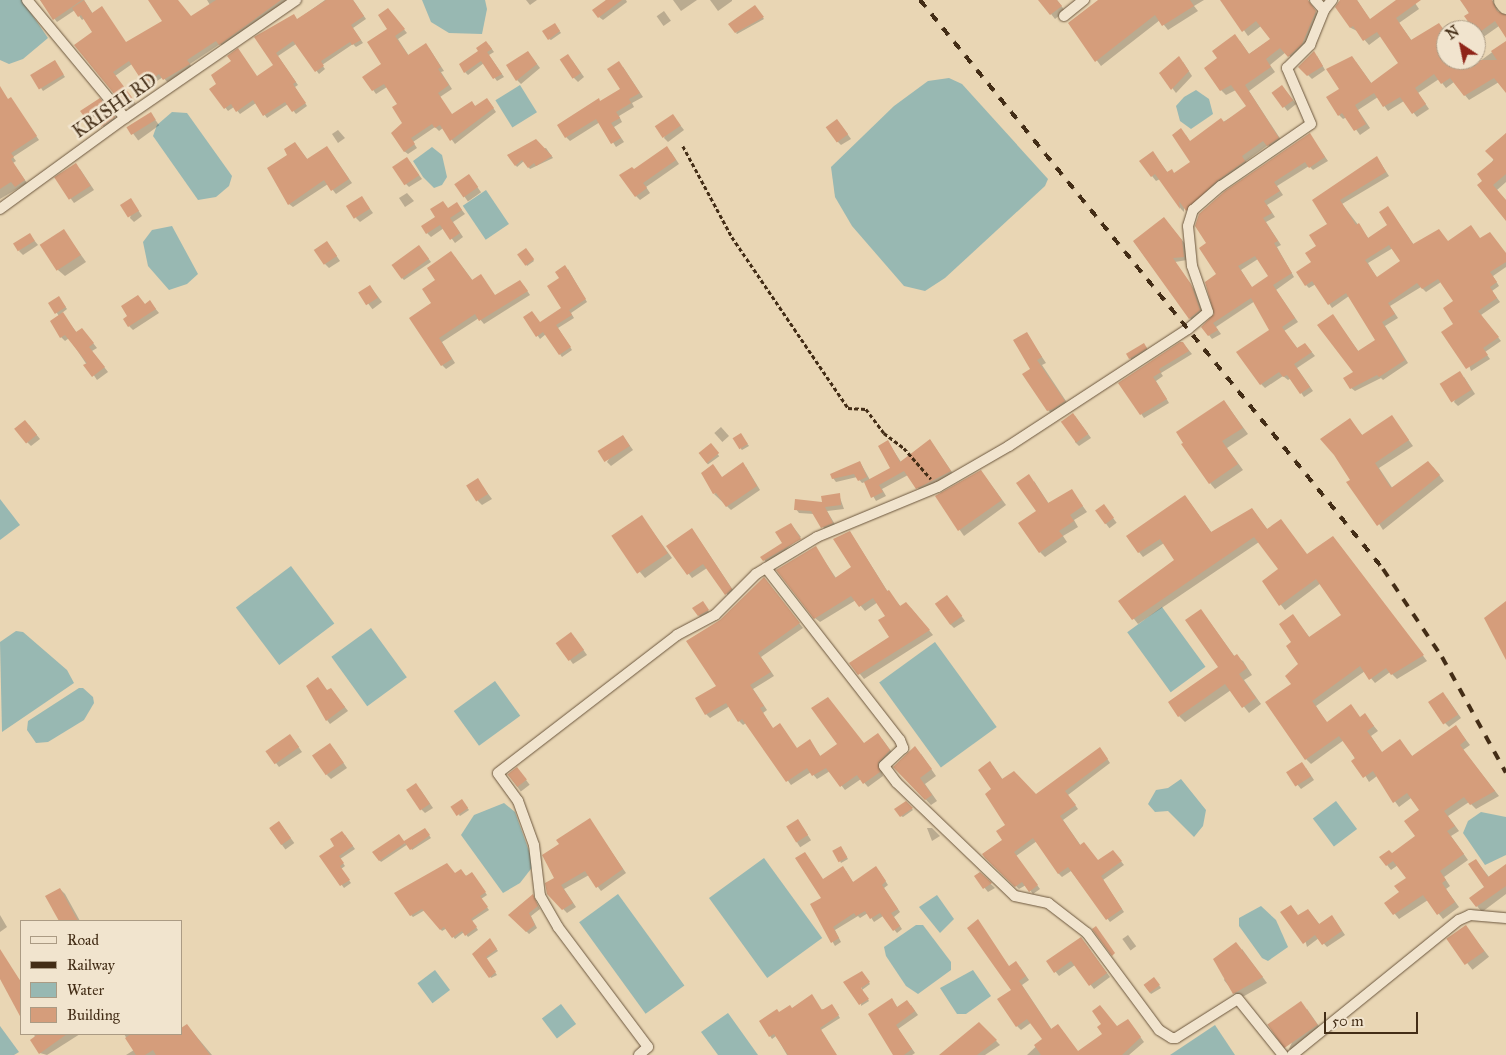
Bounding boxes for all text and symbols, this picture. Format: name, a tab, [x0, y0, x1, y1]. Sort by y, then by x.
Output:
north arrow	[1436, 20, 1486, 70]
text: N	[1443, 23, 1463, 43]
street label: KRISHI RD	[69, 69, 161, 143]
legend	[20, 920, 182, 1035]
text: Road	[67, 931, 99, 949]
text: Railway	[67, 956, 115, 974]
text: Water	[67, 981, 104, 999]
scale bar	[1326, 1002, 1420, 1034]
text: Building	[67, 1006, 120, 1024]
text: 50 m	[1332, 1012, 1364, 1030]

